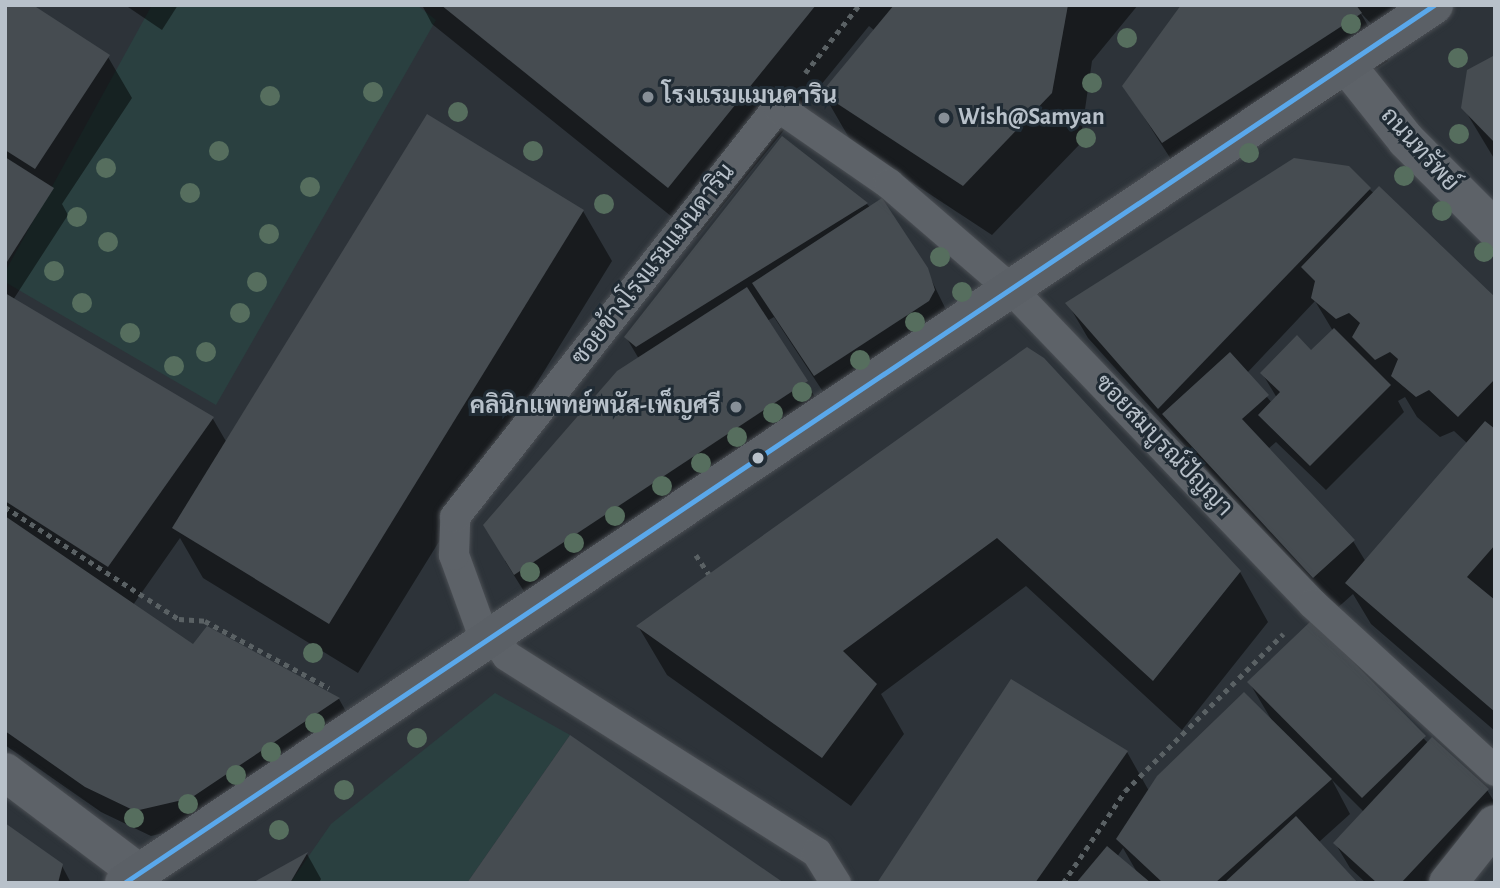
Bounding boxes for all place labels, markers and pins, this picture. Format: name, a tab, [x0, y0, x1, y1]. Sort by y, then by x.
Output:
place label: โรงแรมแมนดาริน	[662, 83, 837, 111]
marker: โรงแรมแมนดาริน	[640, 89, 656, 105]
place label: Wish@Samyan	[958, 104, 1105, 132]
marker: Wish@Samyan	[936, 110, 952, 126]
place label: คลินิกแพทย์พนัส-เพ็ญศรี	[470, 393, 720, 421]
marker: คลินิกแพทย์พนัส-เพ็ญศรี	[726, 397, 746, 417]
unlabelled marker	[751, 451, 765, 465]

